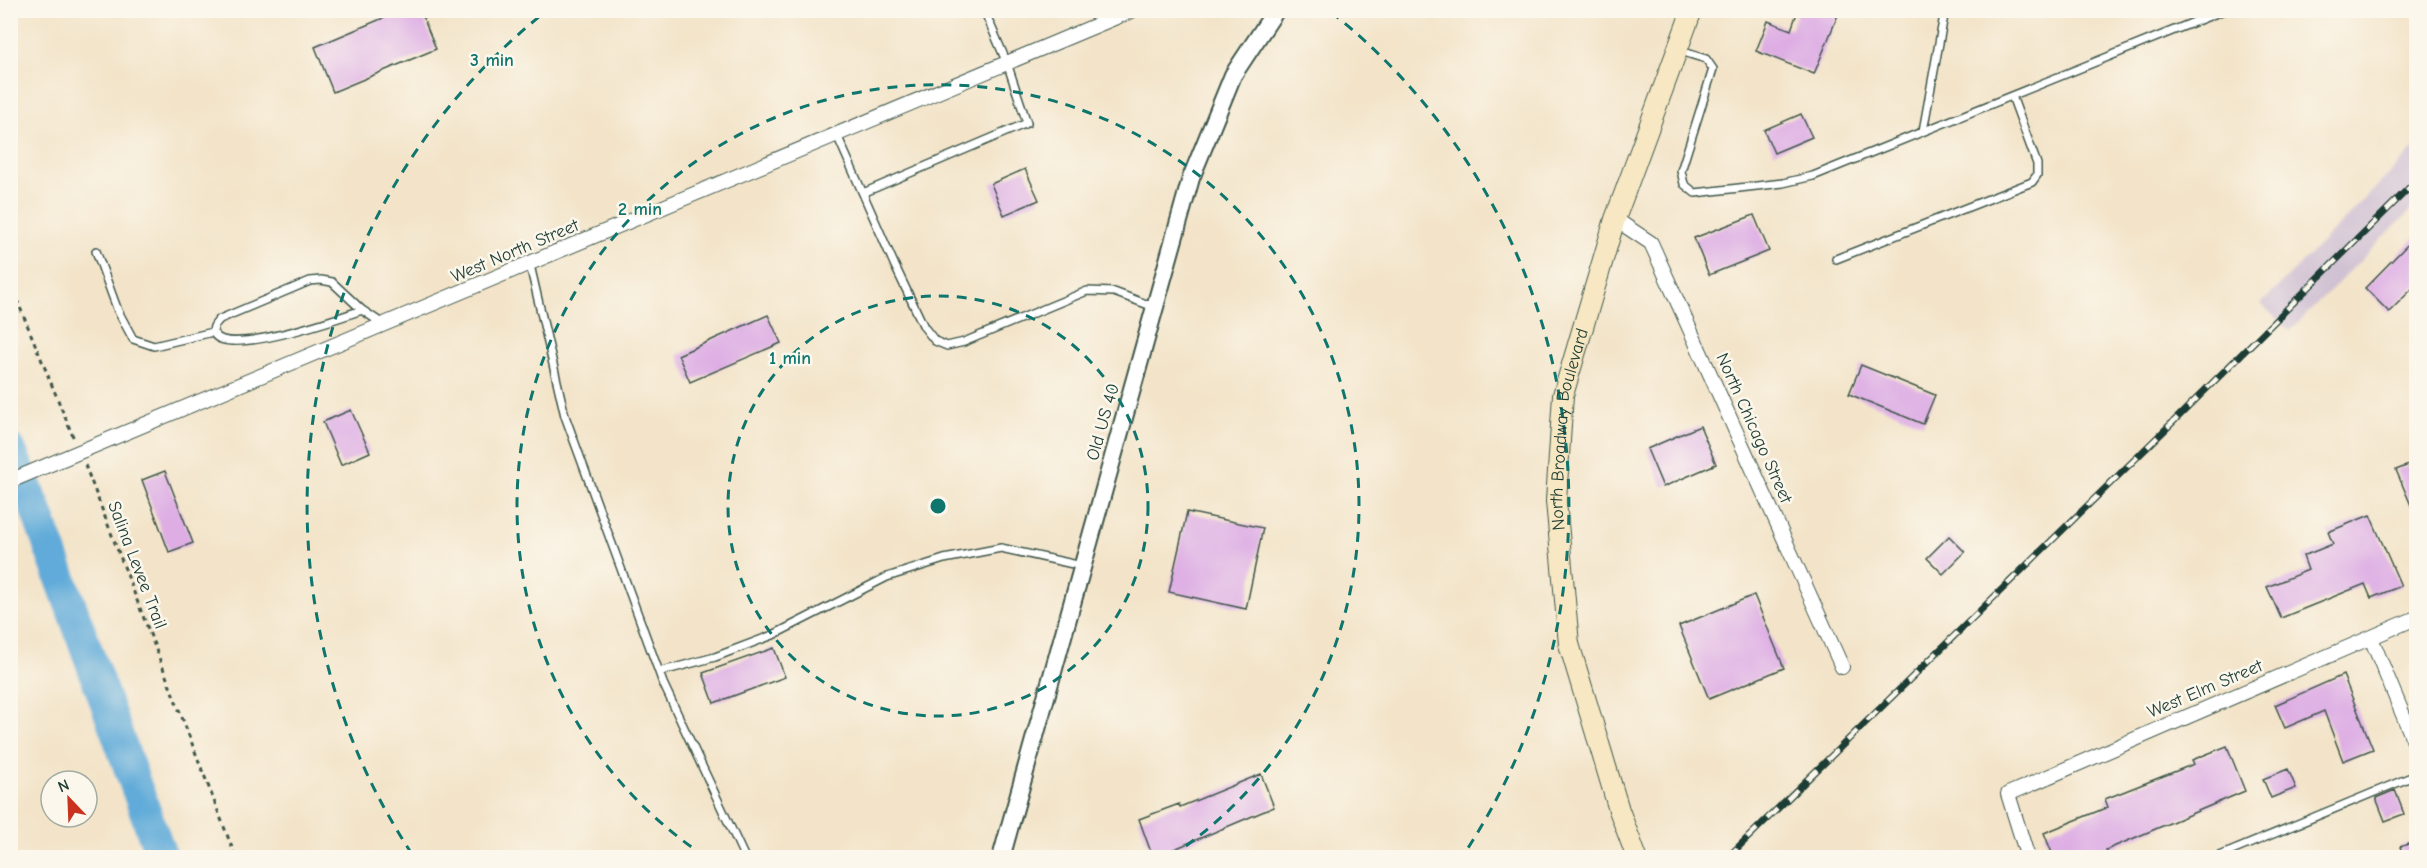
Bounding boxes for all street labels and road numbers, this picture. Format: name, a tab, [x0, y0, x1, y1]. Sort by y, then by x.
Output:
street label: West North Street	[448, 214, 583, 287]
street label: North Broadway Boulevard	[1545, 326, 1593, 532]
street label: North Chicago Street	[1711, 350, 1797, 507]
street label: Old US 40	[1082, 381, 1124, 463]
street label: Salina Levee Trail	[103, 498, 171, 632]
street label: West Elm Street	[2144, 655, 2266, 723]

